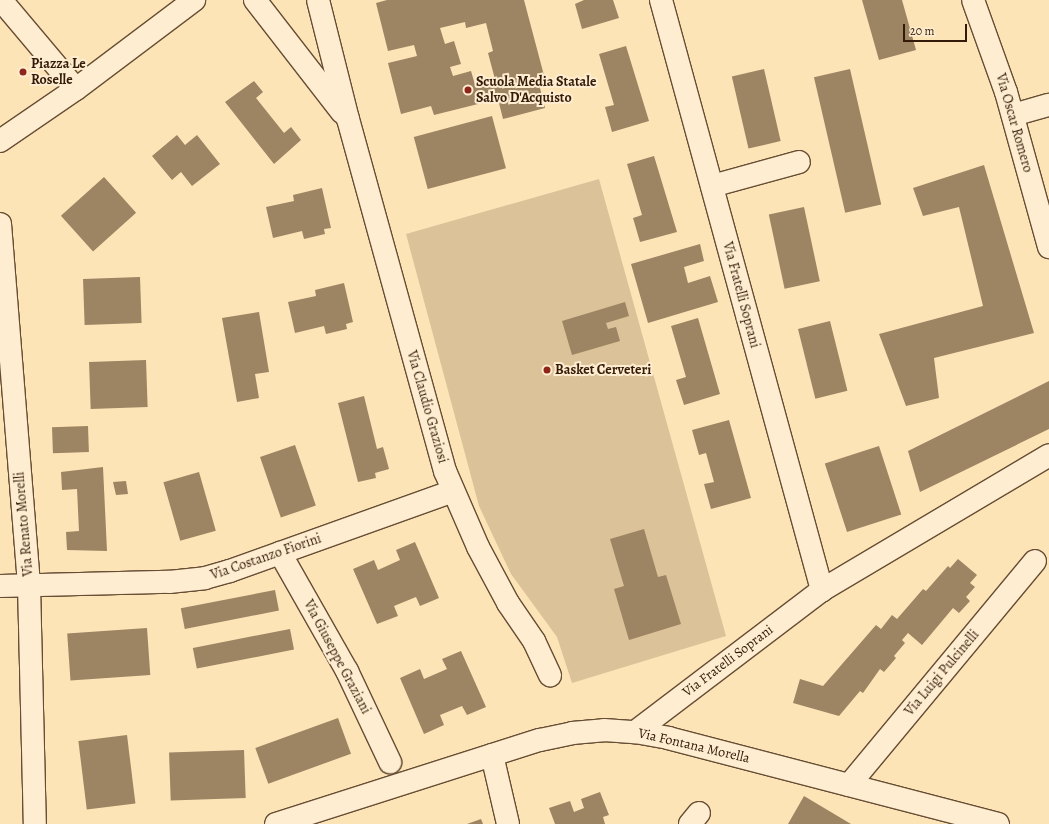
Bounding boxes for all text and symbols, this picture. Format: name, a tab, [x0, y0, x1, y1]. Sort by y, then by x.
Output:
scale bar	[905, 16, 969, 42]
text: 20 m	[910, 23, 934, 39]
place label: Piazza Le Roselle	[31, 56, 86, 88]
marker: Piazza Le Roselle	[18, 67, 28, 77]
street label: Via Oscar Romero	[992, 72, 1036, 174]
place label: Scuola Media Statale Salvo D'Acquisto	[476, 74, 596, 106]
marker: Scuola Media Statale Salvo D'Acquisto	[463, 85, 473, 95]
street label: Via Fratelli Soprani	[719, 240, 763, 350]
street label: Via Claudio Graziosi	[403, 349, 451, 465]
place label: Basket Cerveteri	[555, 362, 651, 378]
marker: Basket Cerveteri	[542, 365, 552, 375]
street label: Via Renato Morelli	[11, 471, 37, 577]
street label: Via Costanzo Fiorini	[208, 530, 324, 584]
street label: Via Giuseppe Graziani	[300, 597, 374, 717]
street label: Via Fratelli Soprani	[679, 621, 777, 701]
street label: Via Luigi Pulcinelli	[901, 627, 983, 719]
street label: Via Fontana Morella	[637, 725, 751, 767]

